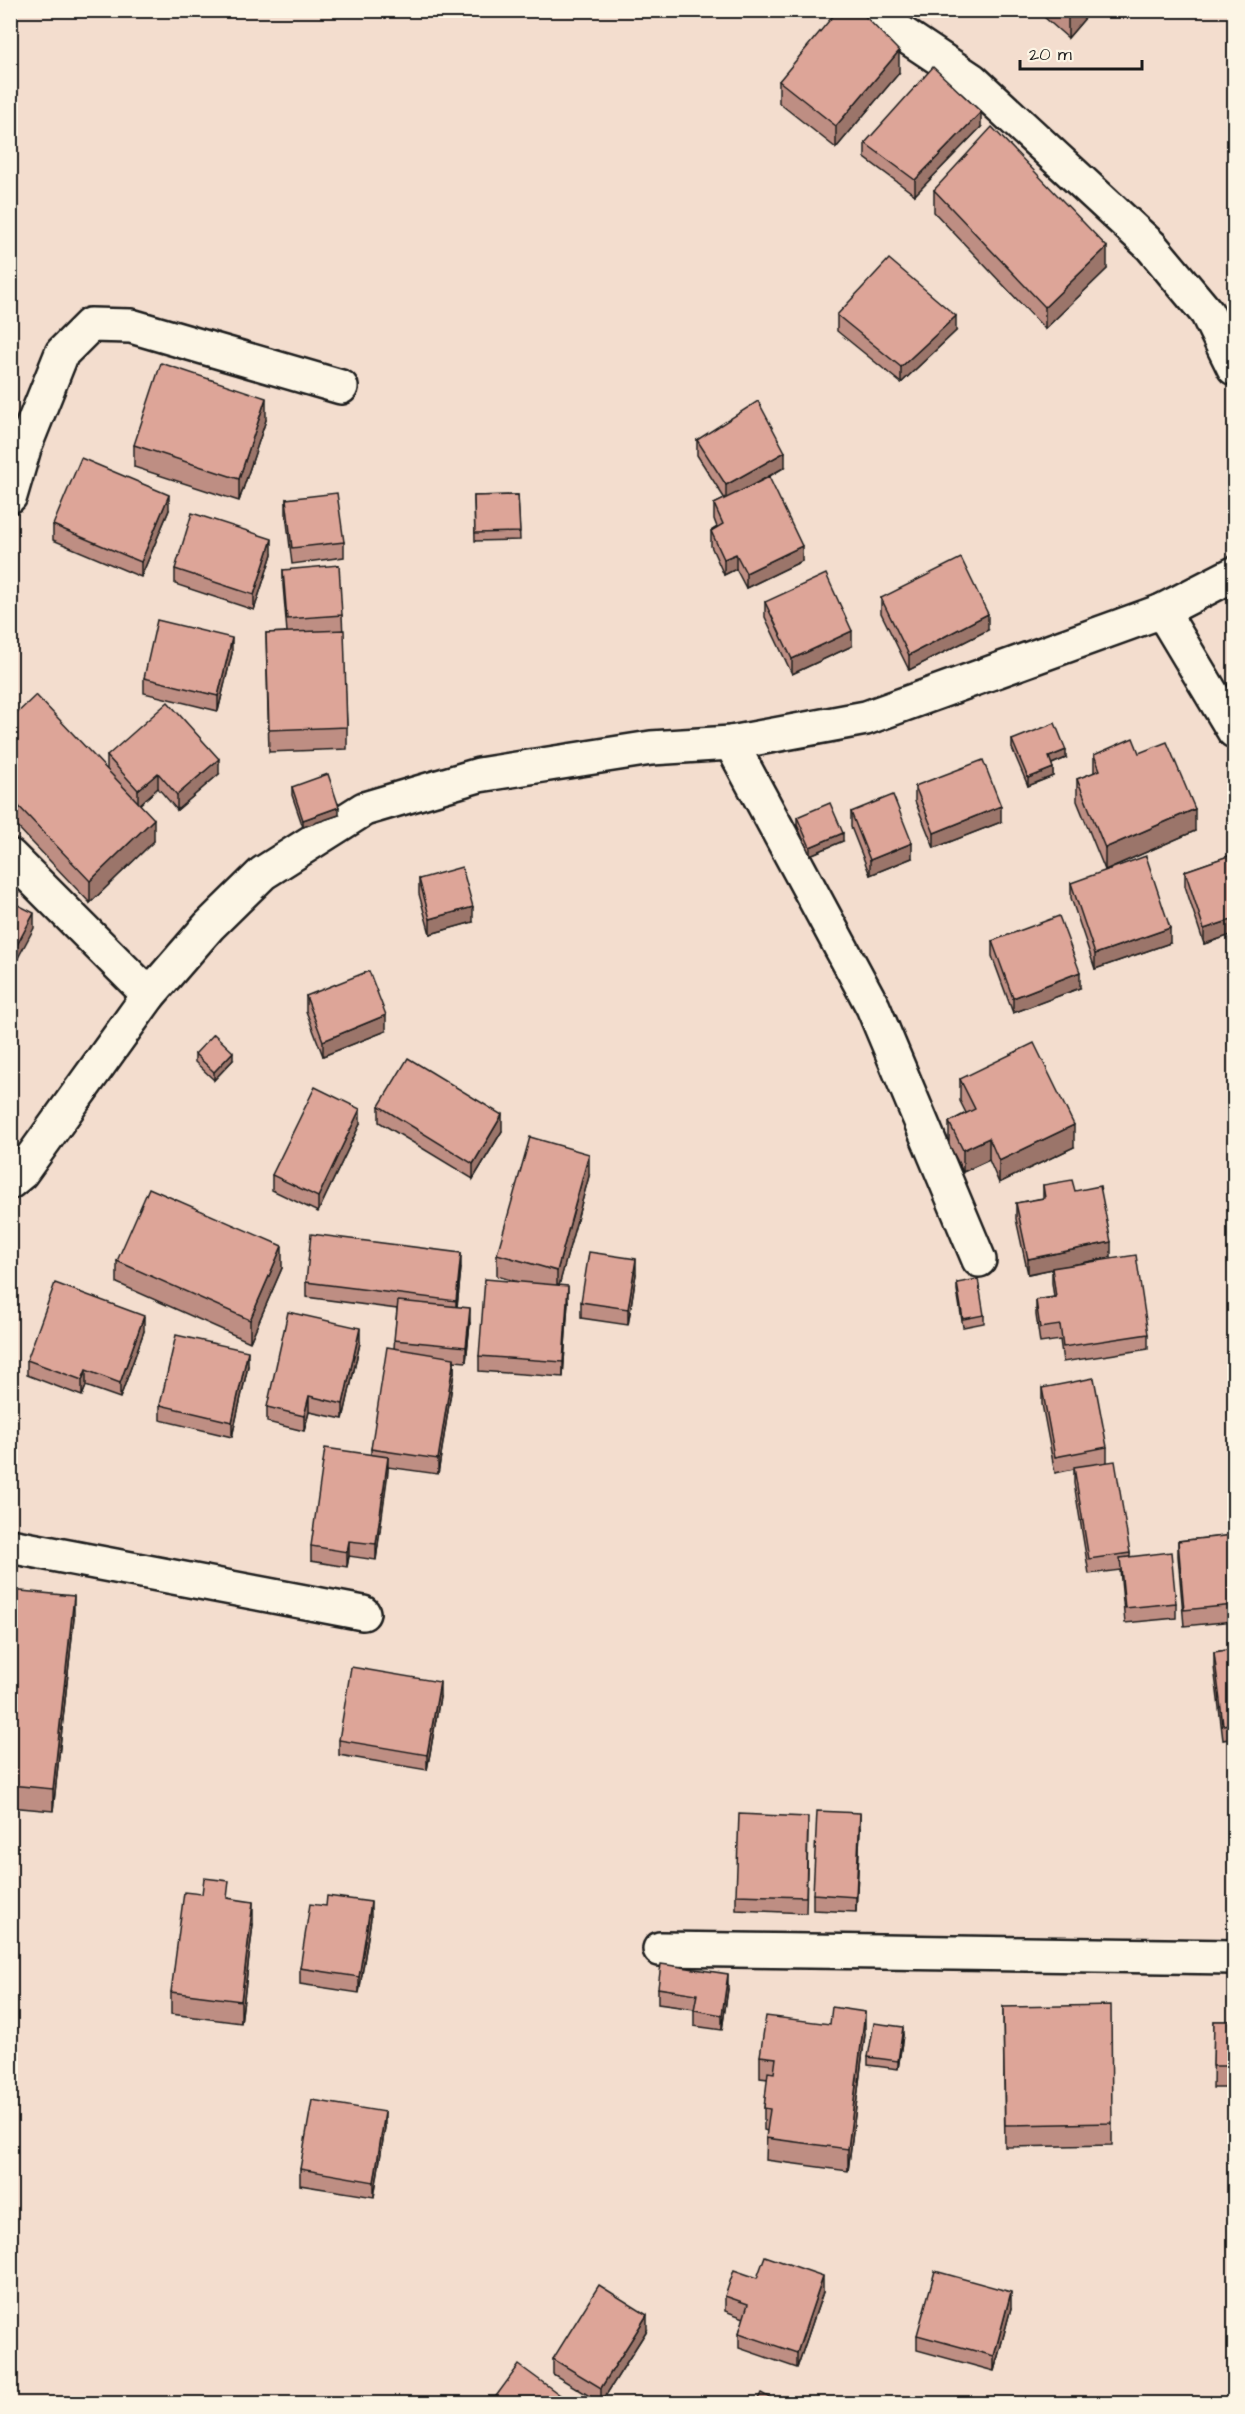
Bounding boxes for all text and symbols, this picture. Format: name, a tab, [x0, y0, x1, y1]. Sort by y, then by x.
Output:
scale bar	[1020, 33, 1142, 71]
text: 20 m	[1029, 42, 1072, 67]

